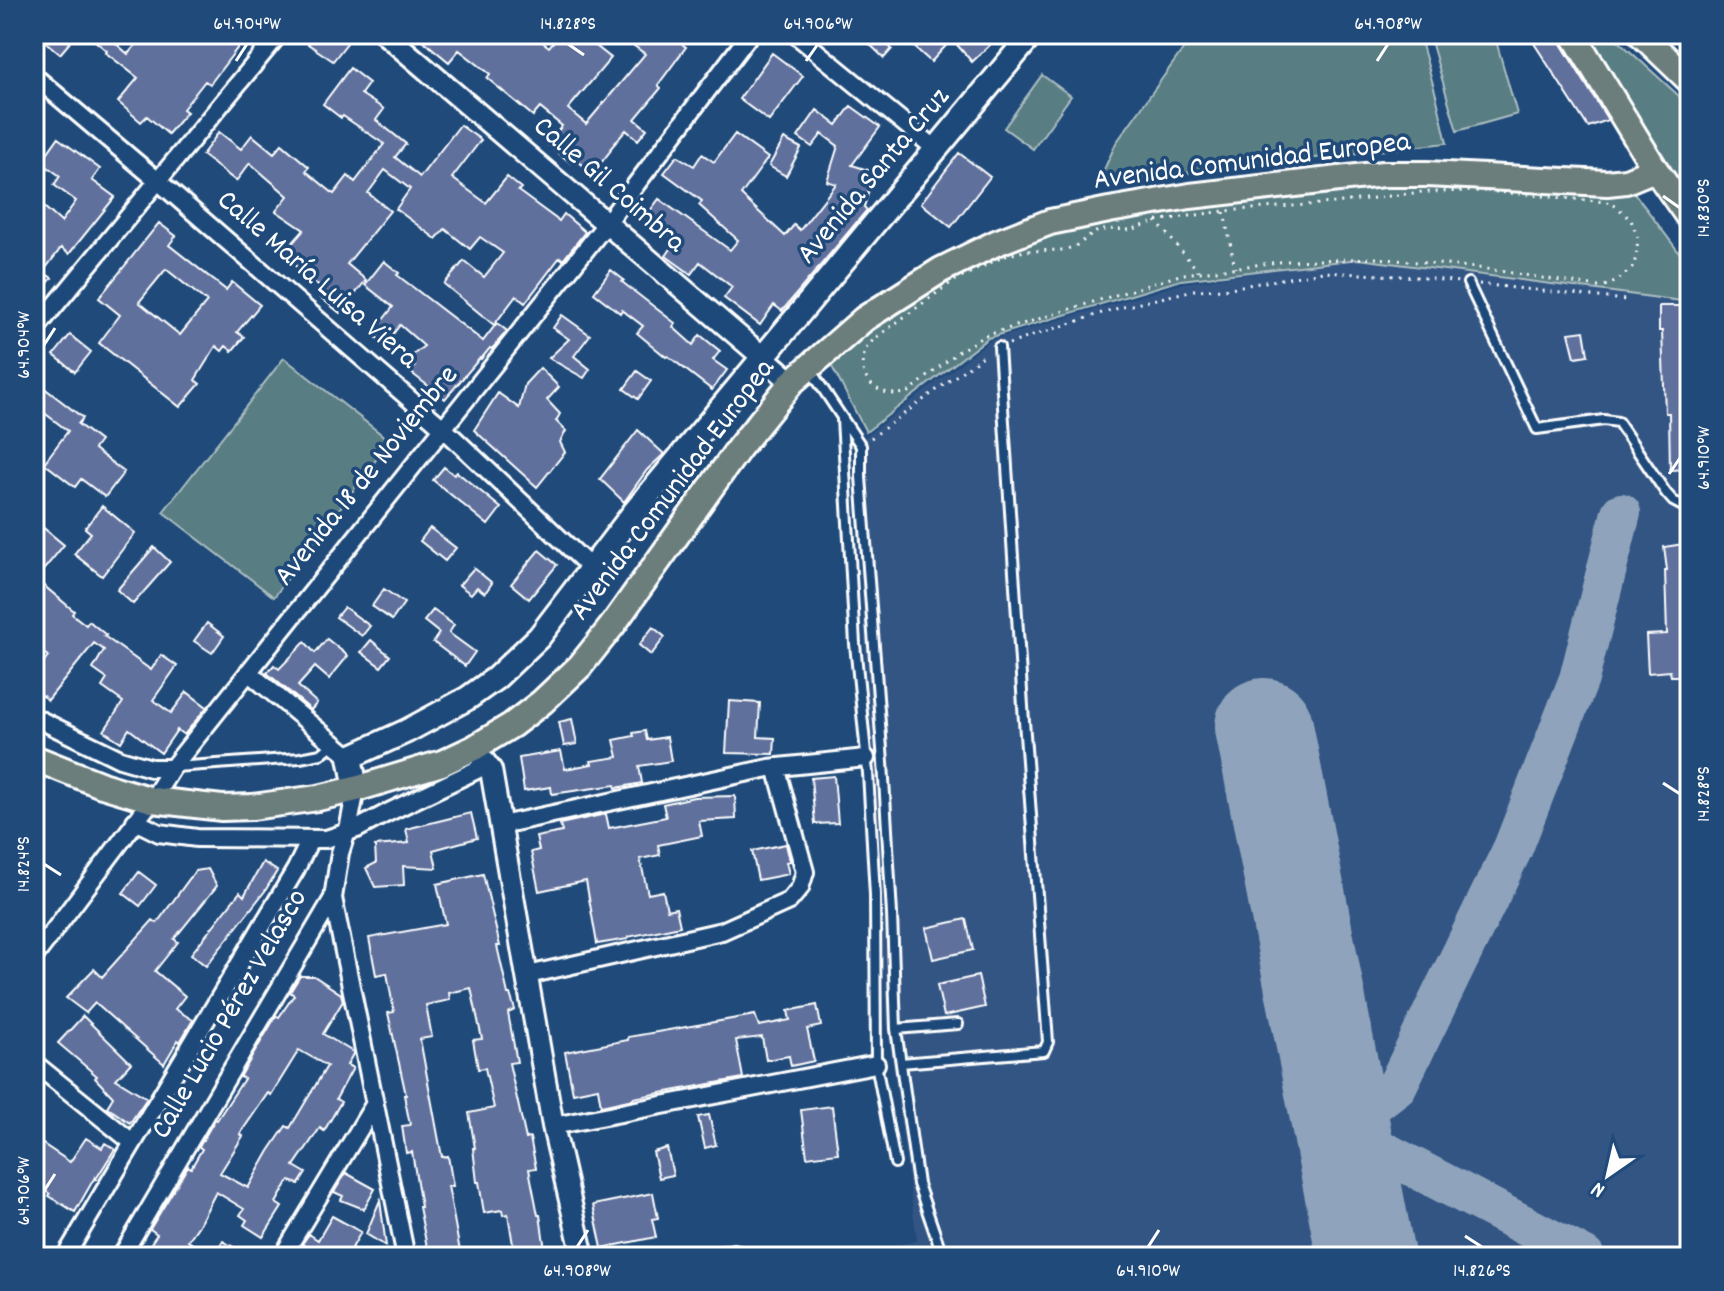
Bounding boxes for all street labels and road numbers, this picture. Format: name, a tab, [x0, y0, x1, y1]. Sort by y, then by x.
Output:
street label: Avenida Santa Cruz	[788, 78, 963, 275]
street label: Calle Gil Coimbra	[522, 107, 695, 265]
street label: Avenida Comunidad Europea	[1091, 122, 1414, 204]
street label: Calle María Luisa Viera	[206, 181, 427, 382]
street label: Avenida Comunidad Europea	[561, 350, 788, 631]
street label: Avenida 18 de Noviembre	[265, 357, 471, 597]
street label: Calle Lucio Pérez Velasco	[142, 882, 320, 1148]

